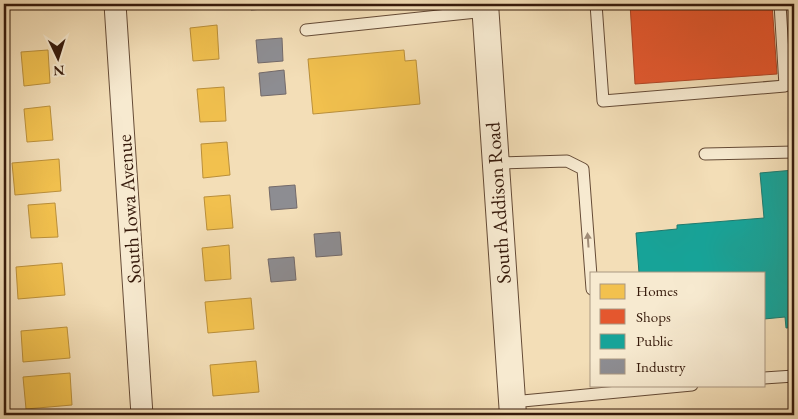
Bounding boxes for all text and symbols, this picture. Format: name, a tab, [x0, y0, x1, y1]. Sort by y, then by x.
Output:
north arrow	[32, 32, 82, 82]
text: N	[52, 62, 65, 80]
street label: South Addison Road	[479, 120, 517, 285]
street label: South Iowa Avenue	[111, 133, 147, 284]
one-way arrow	[584, 232, 592, 248]
legend	[590, 272, 766, 386]
text: Homes	[636, 281, 678, 300]
text: Shops	[636, 307, 671, 326]
text: Public	[636, 331, 673, 350]
text: Industry	[636, 357, 686, 376]

